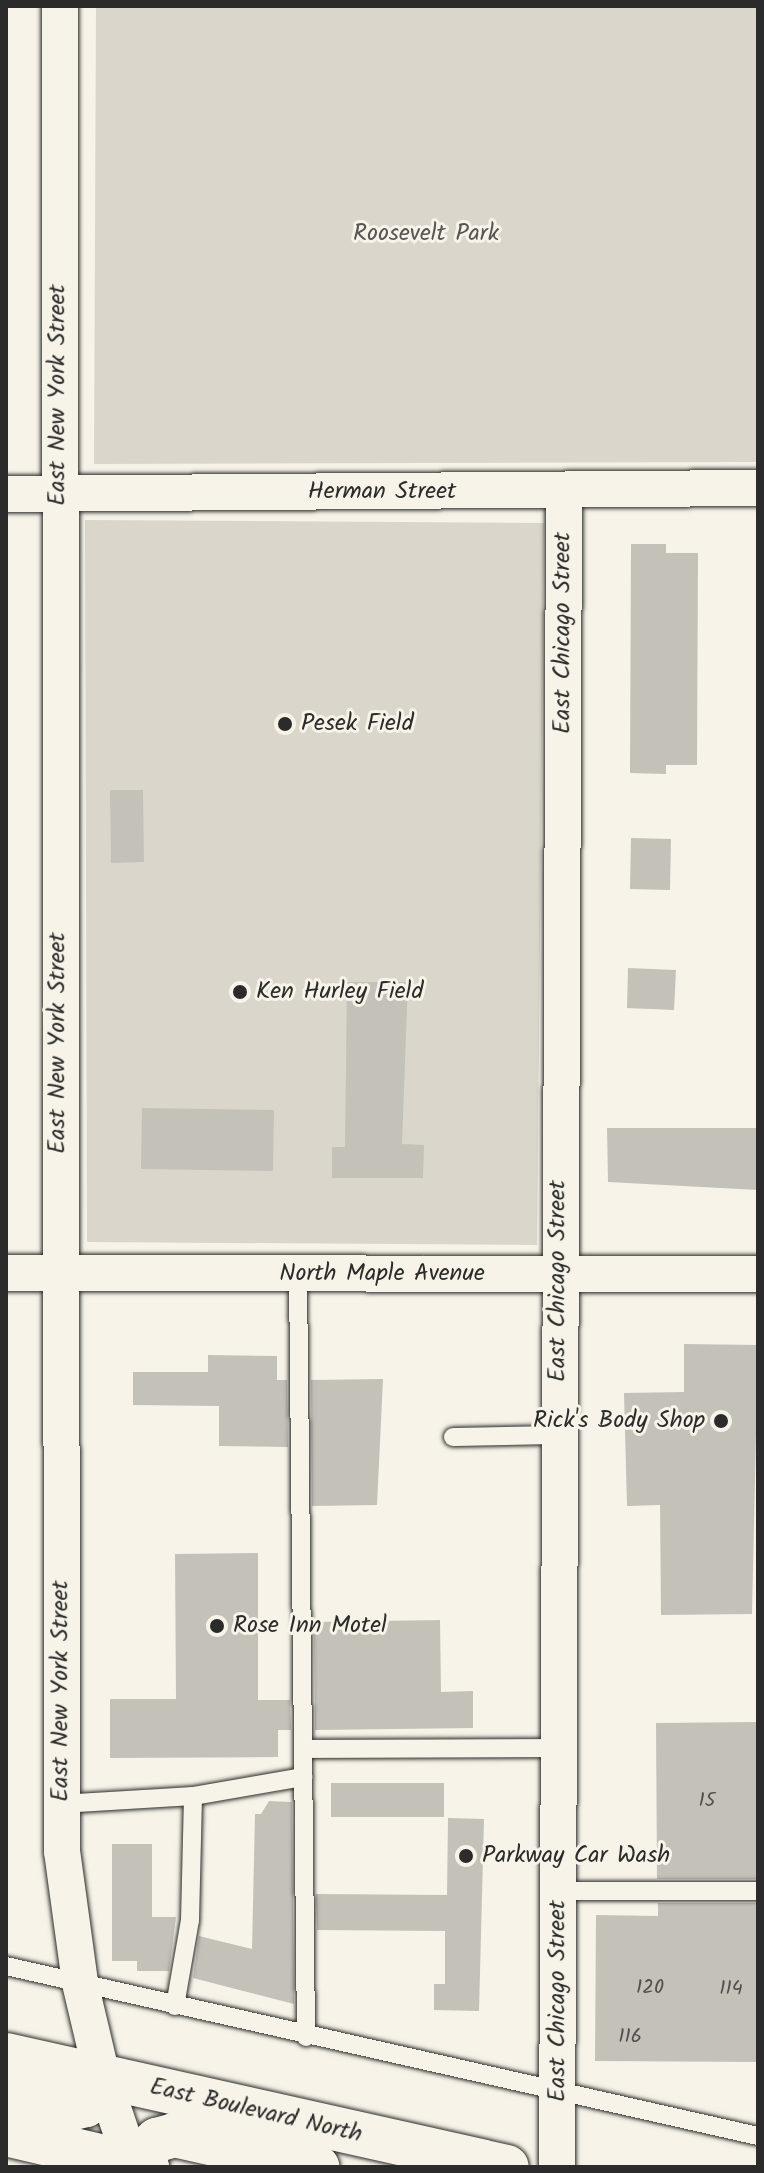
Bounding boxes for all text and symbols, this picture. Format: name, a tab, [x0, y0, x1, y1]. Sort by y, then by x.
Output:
park label: Roosevelt Park	[353, 220, 499, 248]
street label: East New York Street	[44, 284, 72, 506]
street label: Herman Street	[308, 478, 456, 506]
street label: East Chicago Street	[549, 532, 577, 734]
place label: Pesek Field	[301, 710, 414, 738]
marker: Pesek Field	[276, 715, 294, 733]
street label: East New York Street	[44, 932, 72, 1154]
place label: Ken Hurley Field	[256, 978, 423, 1006]
marker: Ken Hurley Field	[231, 983, 249, 1001]
street label: East Chicago Street	[544, 1180, 572, 1382]
street label: North Maple Avenue	[279, 1260, 485, 1288]
place label: Rick's Body Shop	[533, 1407, 705, 1435]
marker: Rick's Body Shop	[712, 1412, 730, 1430]
street label: East New York Street	[47, 1580, 75, 1802]
place label: Rose Inn Motel	[233, 1612, 387, 1640]
marker: Rose Inn Motel	[208, 1617, 226, 1635]
house number: 15	[698, 1789, 716, 1813]
place label: Parkway Car Wash	[482, 1842, 670, 1870]
marker: Parkway Car Wash	[457, 1847, 475, 1865]
street label: East Chicago Street	[544, 1900, 572, 2102]
house number: 120	[636, 1976, 664, 2000]
house number: 114	[719, 1977, 743, 2001]
house number: 116	[618, 2025, 642, 2049]
street label: East Boulevard North	[147, 2073, 365, 2149]

